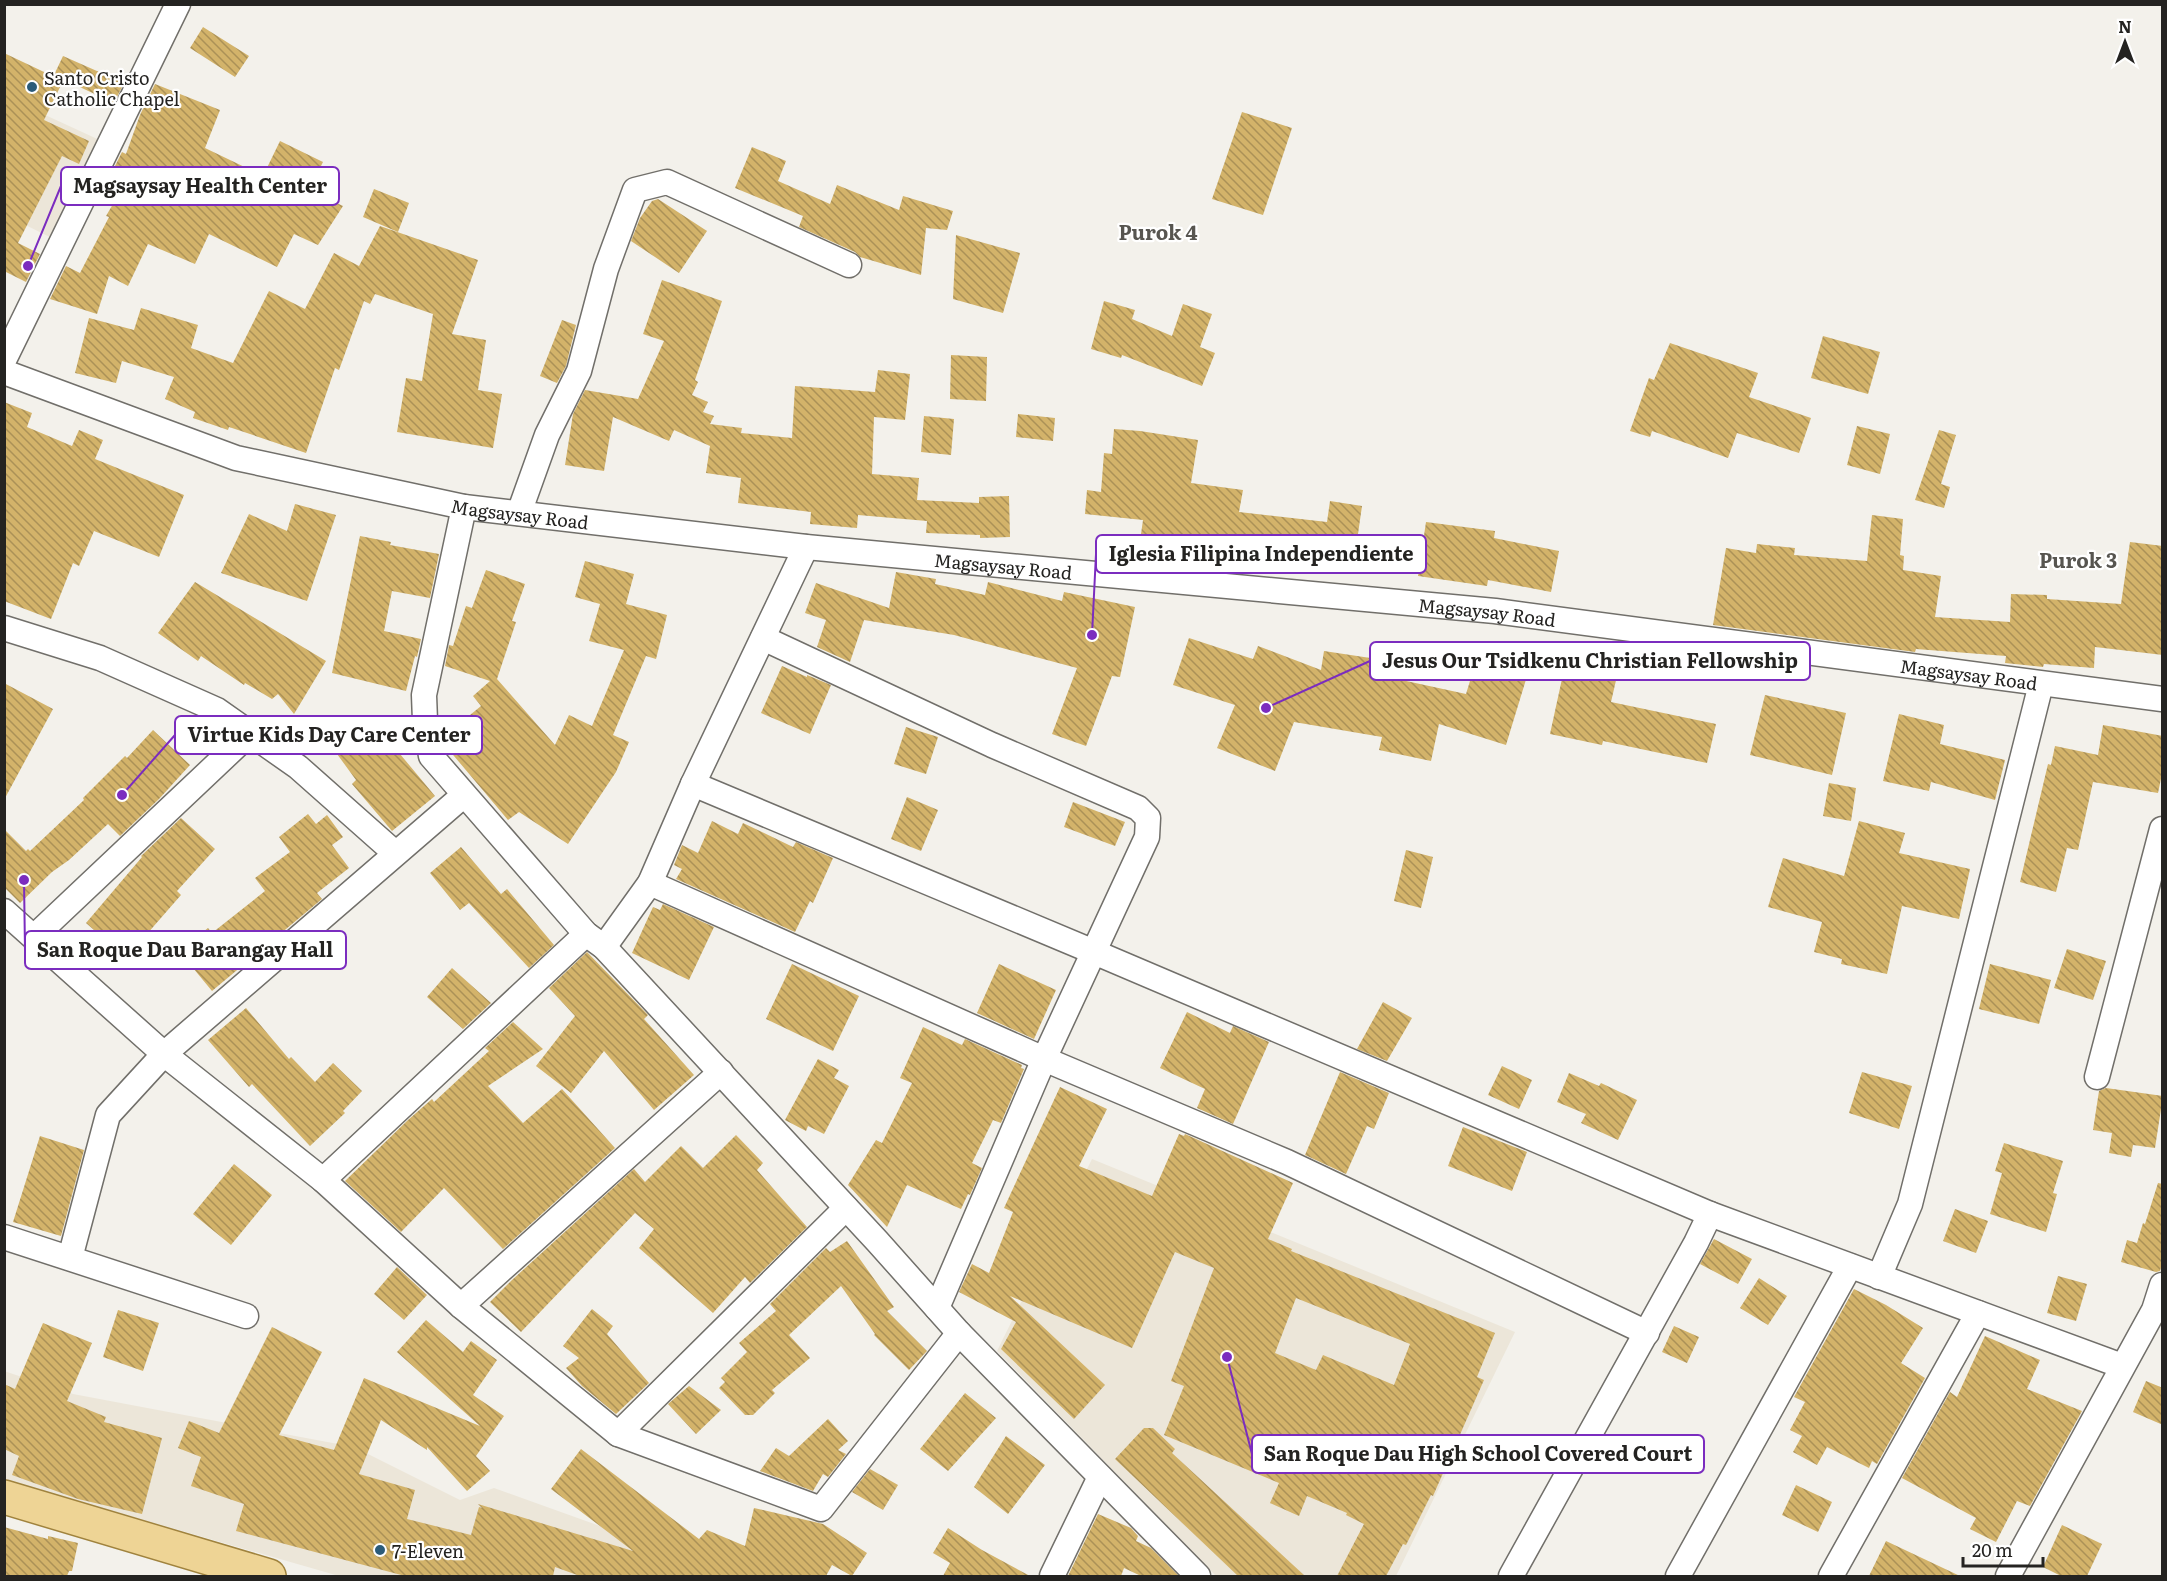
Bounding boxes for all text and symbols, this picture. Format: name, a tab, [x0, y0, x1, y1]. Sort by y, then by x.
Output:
north arrow	[2095, 12, 2155, 72]
text: N	[2118, 14, 2132, 38]
place label: Santo Cristo Catholic Chapel	[44, 64, 180, 112]
marker: Santo Cristo Catholic Chapel	[25, 80, 39, 94]
callout: Magsaysay Health Center	[61, 167, 339, 205]
text: Magsaysay Health Center	[73, 169, 327, 199]
district label: Purok 4	[1118, 216, 1198, 246]
street label: Magsaysay Road	[449, 491, 590, 535]
callout: Iglesia Filipina Independiente	[1096, 535, 1426, 573]
text: Iglesia Filipina Independiente	[1108, 537, 1414, 567]
district label: Purok 3	[2039, 544, 2117, 574]
street label: Magsaysay Road	[933, 545, 1073, 585]
street label: Magsaysay Road	[1417, 590, 1558, 632]
callout: Jesus Our Tsidkenu Christian Fellowship	[1370, 642, 1810, 680]
text: Jesus Our Tsidkenu Christian Fellowship	[1382, 644, 1798, 674]
street label: Magsaysay Road	[1899, 651, 2039, 696]
callout: Virtue Kids Day Care Center	[175, 716, 482, 754]
text: Virtue Kids Day Care Center	[188, 718, 471, 748]
callout: San Roque Dau Barangay Hall	[25, 931, 346, 969]
text: San Roque Dau Barangay Hall	[37, 933, 333, 963]
callout: San Roque Dau High School Covered Court	[1252, 1435, 1704, 1473]
text: San Roque Dau High School Covered Court	[1264, 1437, 1692, 1467]
scale bar	[1963, 1530, 2042, 1568]
text: 20 m	[1972, 1536, 2013, 1563]
place label: 7-Eleven	[392, 1537, 464, 1564]
marker: 7-Eleven	[373, 1543, 387, 1557]

